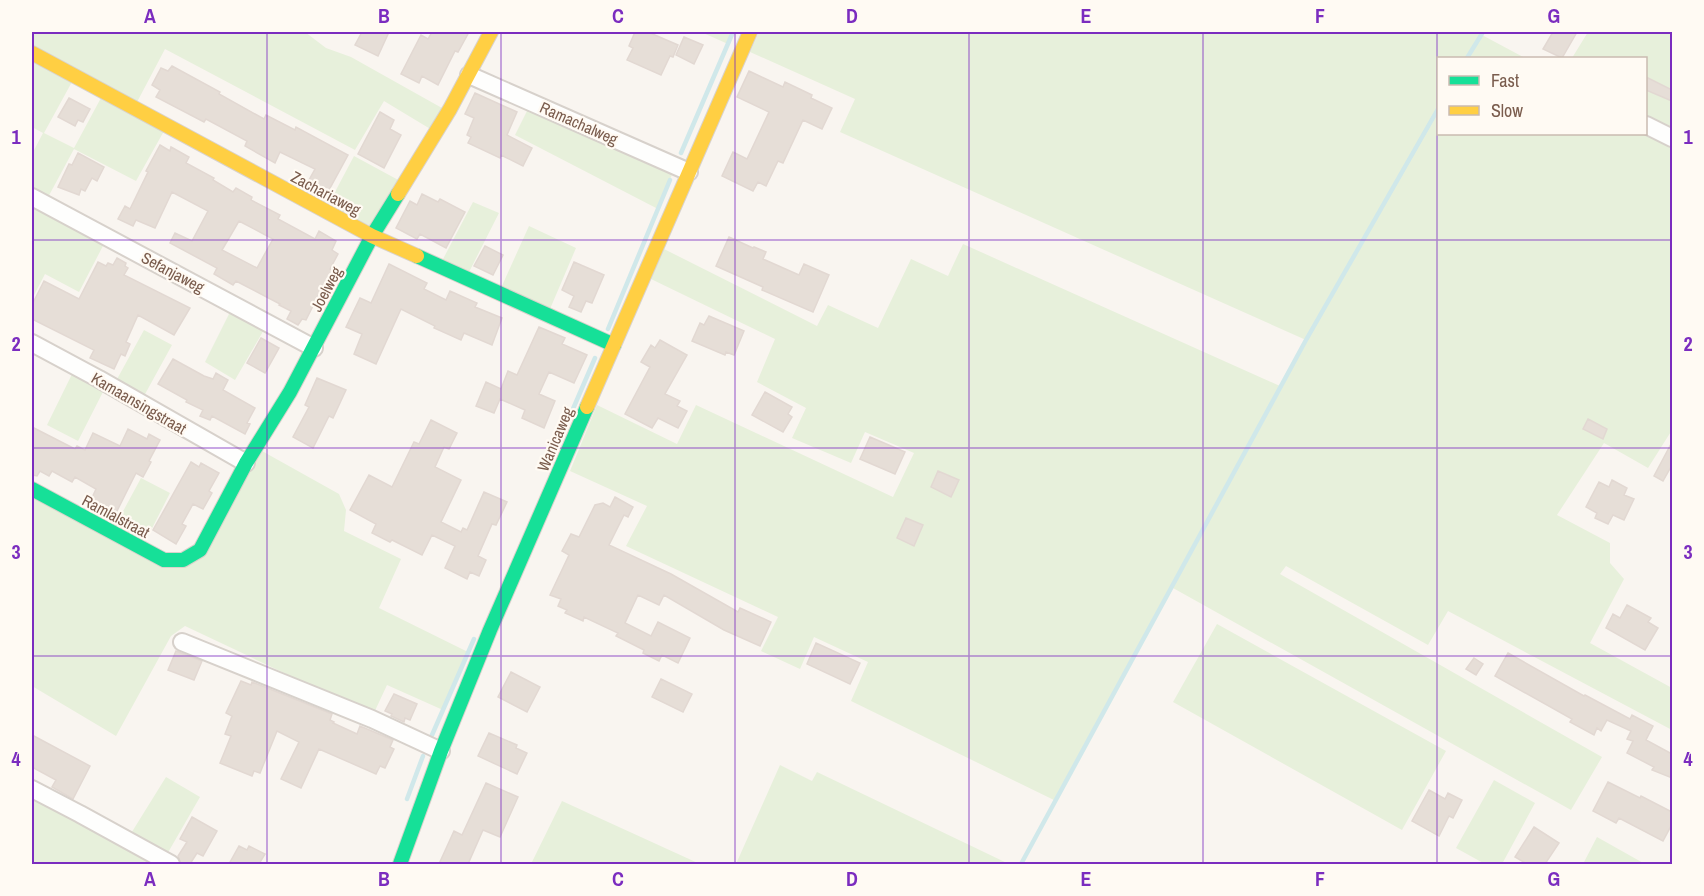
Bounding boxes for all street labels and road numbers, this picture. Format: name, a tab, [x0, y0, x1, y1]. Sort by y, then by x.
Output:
street label: Ramachalweg	[537, 96, 622, 150]
street label: Zachariaweg	[287, 165, 365, 221]
street label: Sefanjaweg	[138, 246, 209, 298]
street label: Joelweg	[305, 262, 347, 315]
street label: Kamaansingstraat	[87, 367, 191, 439]
street label: Wanicaweg	[532, 403, 579, 475]
street label: Ramlalstraat	[78, 489, 154, 543]

